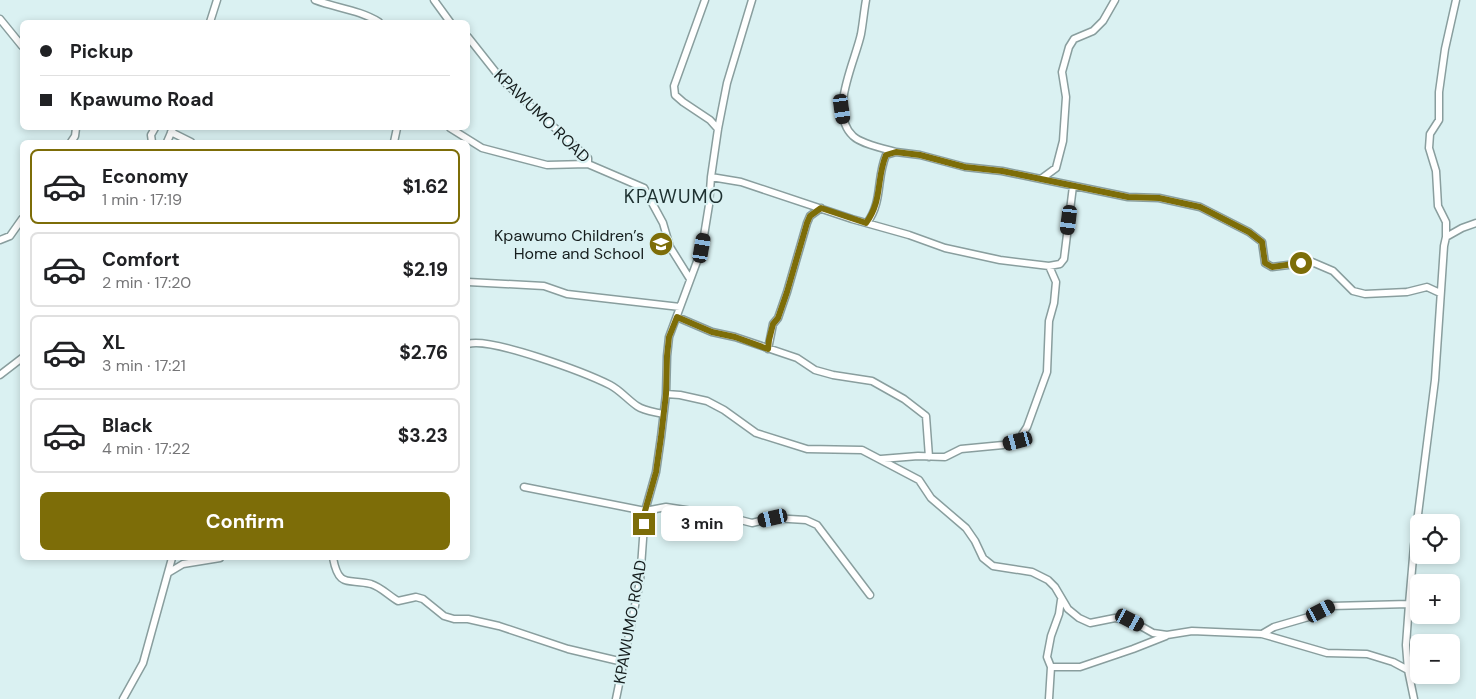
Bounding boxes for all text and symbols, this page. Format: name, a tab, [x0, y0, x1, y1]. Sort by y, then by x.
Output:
text: Pickup	[70, 39, 134, 64]
street label: KPAWUMO ROAD	[490, 65, 594, 167]
text: Kpawumo Road	[70, 87, 214, 112]
car	[832, 93, 851, 125]
icon: car	[42, 164, 87, 209]
text: Economy	[102, 164, 189, 189]
text: $1.62	[403, 174, 448, 199]
district label: KPAWUMO	[624, 184, 724, 209]
text: 1 min · 17:19	[102, 189, 182, 210]
car	[1059, 204, 1078, 236]
place label: Kpawumo Children’s Home and School	[494, 225, 644, 264]
school or university icon: Kpawumo Children’s Home and School	[648, 231, 674, 257]
car	[692, 232, 711, 264]
icon: car	[42, 247, 87, 292]
text: Comfort	[102, 247, 180, 272]
route start	[1290, 252, 1312, 274]
text: $2.19	[402, 257, 448, 282]
text: 2 min · 17:20	[102, 272, 191, 293]
icon: car	[42, 330, 87, 375]
text: XL	[102, 330, 125, 355]
text: $2.76	[399, 340, 448, 365]
text: 3 min · 17:21	[102, 355, 186, 376]
icon: car	[42, 413, 87, 458]
text: Black	[102, 413, 153, 438]
text: $3.23	[398, 423, 448, 448]
car	[1001, 430, 1034, 452]
text: 4 min · 17:22	[102, 438, 190, 459]
button: Confirm	[40, 492, 450, 550]
callout: 3 min	[662, 506, 744, 542]
car	[756, 507, 789, 529]
route end	[633, 513, 655, 535]
text: 3 min	[681, 513, 723, 534]
map controls	[1410, 514, 1460, 684]
button: locate	[1410, 514, 1460, 564]
street label: KPAWUMO ROAD	[609, 558, 651, 686]
button: +	[1410, 574, 1460, 624]
car	[1304, 598, 1337, 624]
car	[1113, 606, 1146, 634]
button: −	[1410, 634, 1460, 684]

